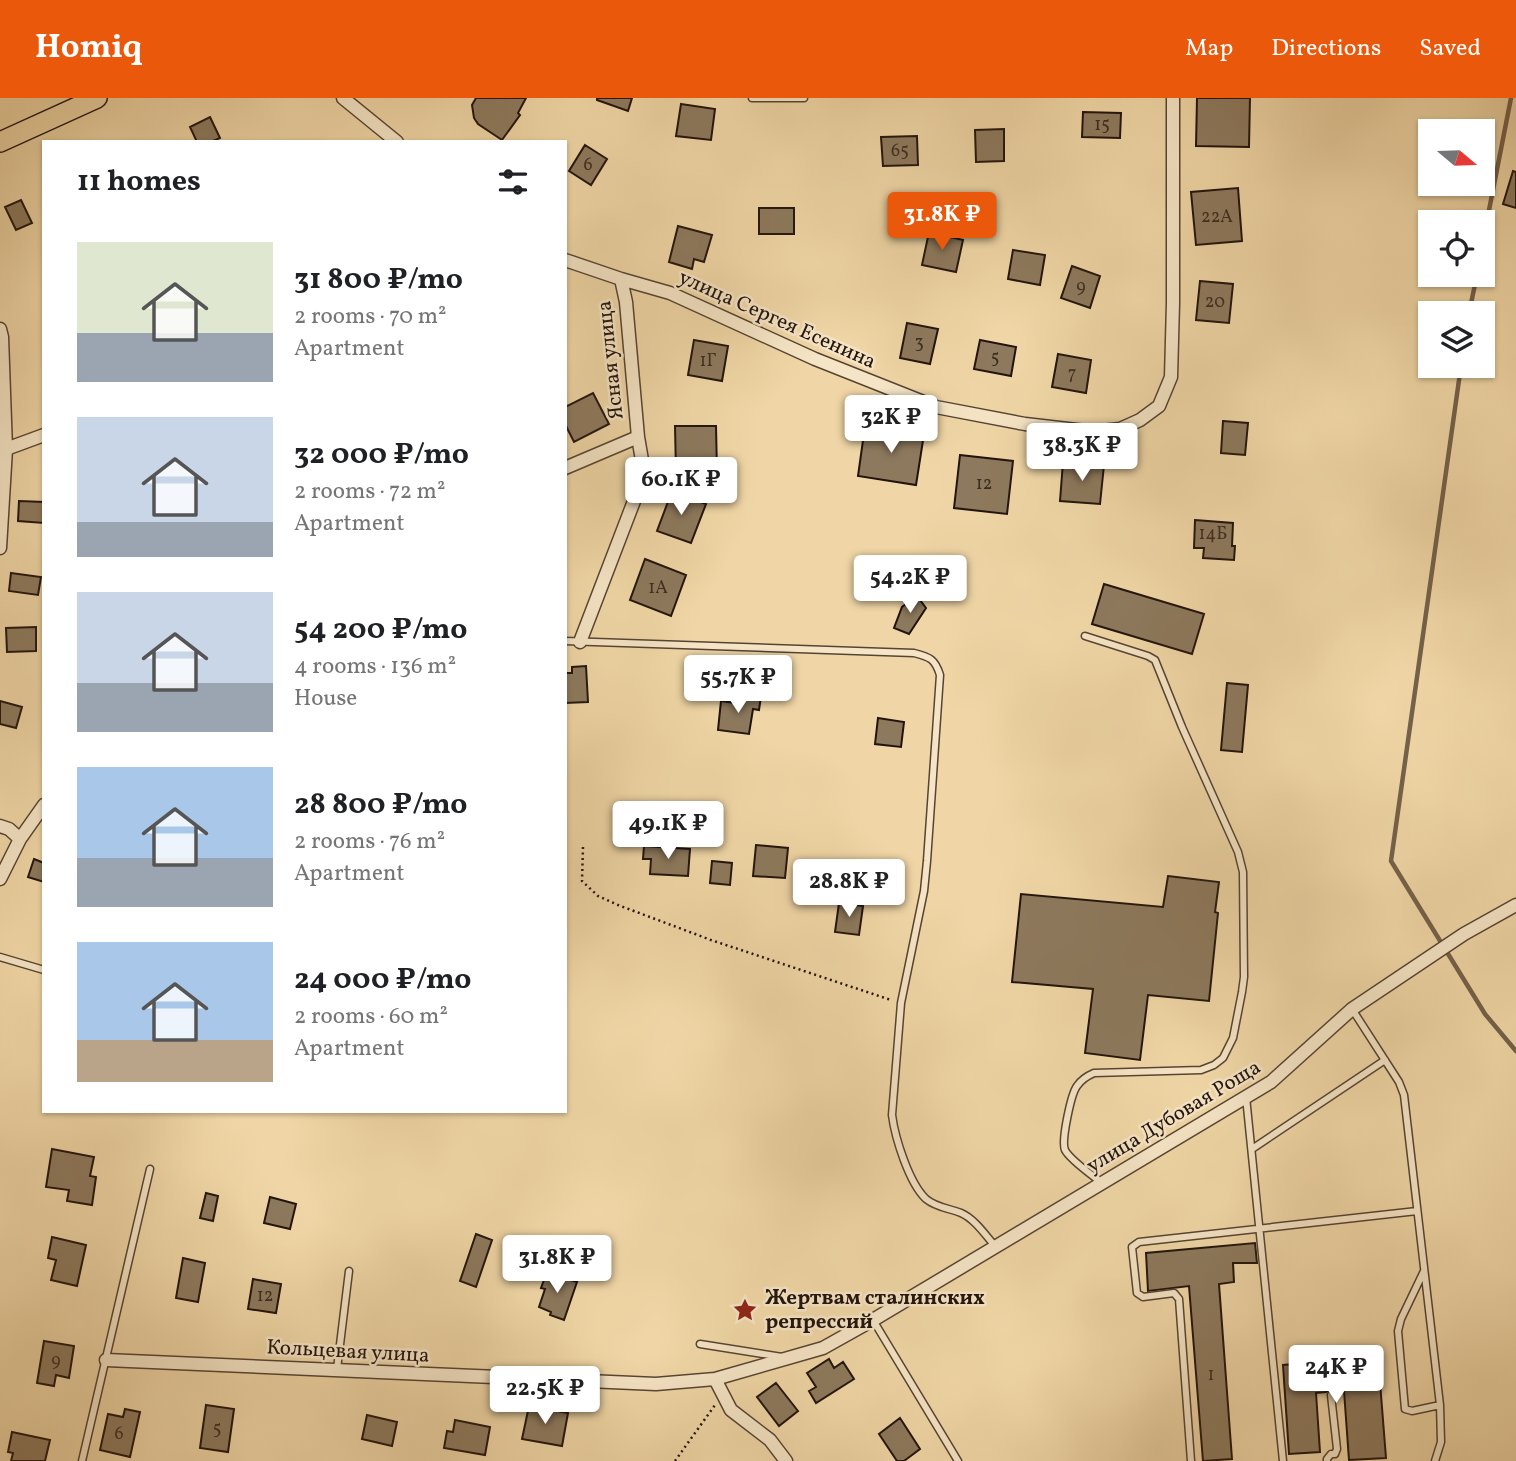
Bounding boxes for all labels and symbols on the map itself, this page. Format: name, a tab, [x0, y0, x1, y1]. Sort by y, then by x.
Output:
house number: 15	[1094, 113, 1110, 138]
north arrow	[1418, 119, 1494, 196]
house number: 65	[891, 139, 909, 164]
house number: 6	[583, 153, 593, 178]
pin: 31.8K ₽	[877, 192, 1007, 252]
house number: 22А	[1201, 205, 1233, 230]
street label: улица Сергея Есенина	[674, 263, 880, 377]
house number: 9	[1076, 275, 1086, 300]
house number: 20	[1205, 290, 1225, 315]
street label: Ясная улица	[590, 299, 632, 421]
house number: 3	[914, 331, 924, 356]
house number: 5	[991, 346, 999, 371]
house number: 1Г	[699, 349, 717, 374]
house number: 7	[1068, 362, 1076, 387]
pin: 32K ₽	[842, 396, 940, 455]
pin: 38.3K ₽	[1017, 424, 1147, 483]
pin: 60.1K ₽	[616, 458, 746, 517]
house number: 12	[976, 472, 992, 497]
house number: 14Б	[1199, 522, 1227, 547]
pin: 54.2K ₽	[845, 556, 975, 615]
house number: 1А	[648, 576, 668, 601]
pin: 55.7K ₽	[673, 656, 803, 715]
pin: 49.1K ₽	[603, 802, 733, 861]
pin: 28.8K ₽	[784, 860, 914, 919]
street label: улица Дубовая Роща	[1081, 1053, 1267, 1181]
pin: 31.8K ₽	[492, 1236, 622, 1295]
house number: 12	[257, 1284, 273, 1309]
place label: Жертвам сталинских репрессий	[765, 1284, 985, 1337]
place icon: Жертвам сталинских репрессий	[731, 1296, 759, 1324]
street label: Кольцевая улица	[266, 1333, 430, 1371]
pin: 24K ₽	[1287, 1346, 1385, 1405]
house number: 9	[51, 1349, 61, 1374]
house number: 1	[1208, 1363, 1214, 1388]
pin: 22.5K ₽	[480, 1366, 610, 1426]
house number: 5	[213, 1417, 221, 1442]
house number: 6	[114, 1422, 124, 1447]

